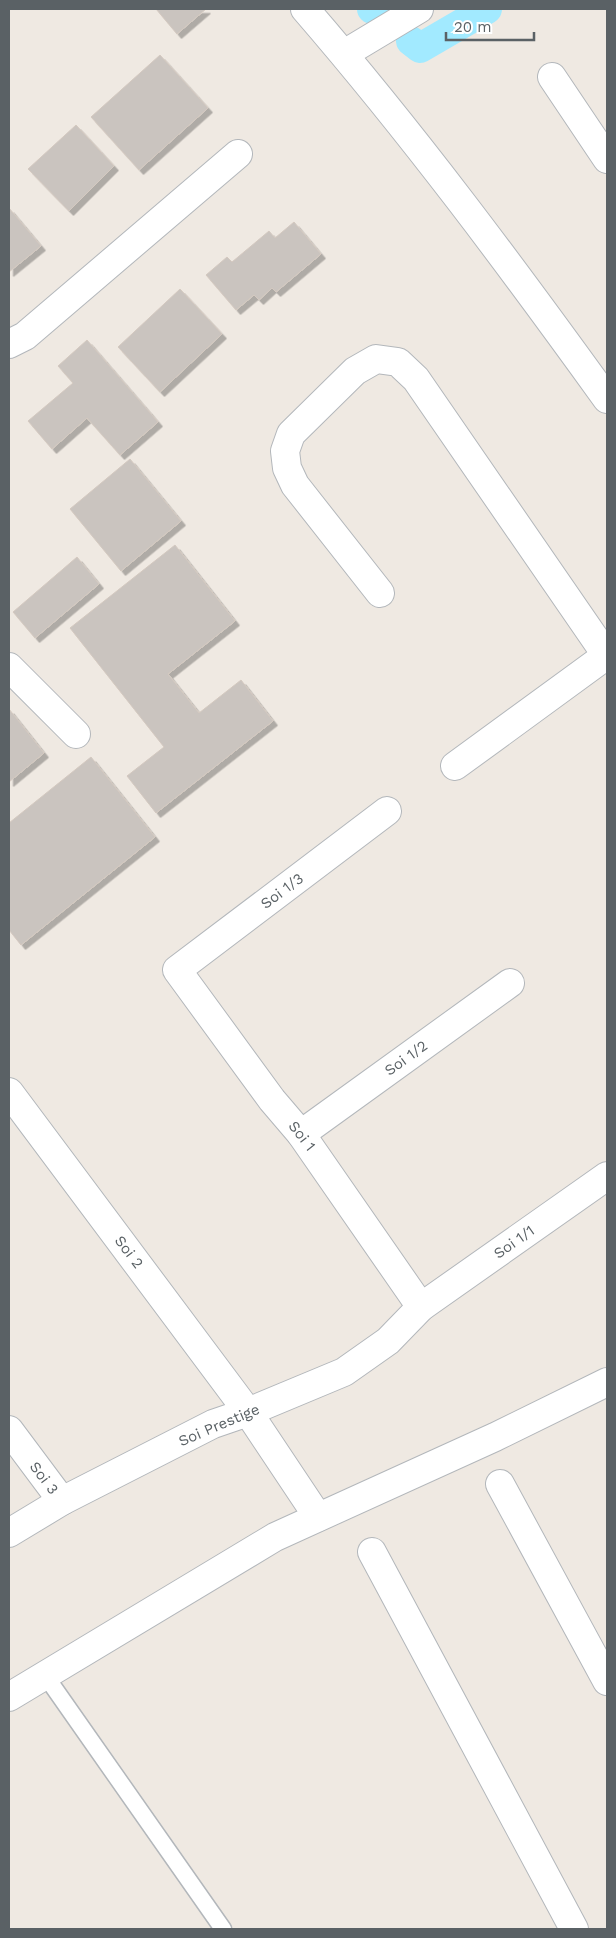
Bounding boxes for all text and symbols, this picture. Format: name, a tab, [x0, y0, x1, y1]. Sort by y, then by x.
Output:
scale bar	[446, 10, 534, 42]
text: 20 m	[454, 18, 492, 36]
street label: Soi 1/3	[257, 869, 307, 913]
street label: Soi 1/2	[381, 1036, 431, 1080]
street label: Soi 1	[285, 1117, 319, 1155]
street label: Soi 1/1	[490, 1222, 538, 1262]
street label: Soi 2	[111, 1232, 147, 1272]
street label: Soi Prestige	[176, 1400, 262, 1450]
street label: Soi 3	[26, 1458, 62, 1498]

